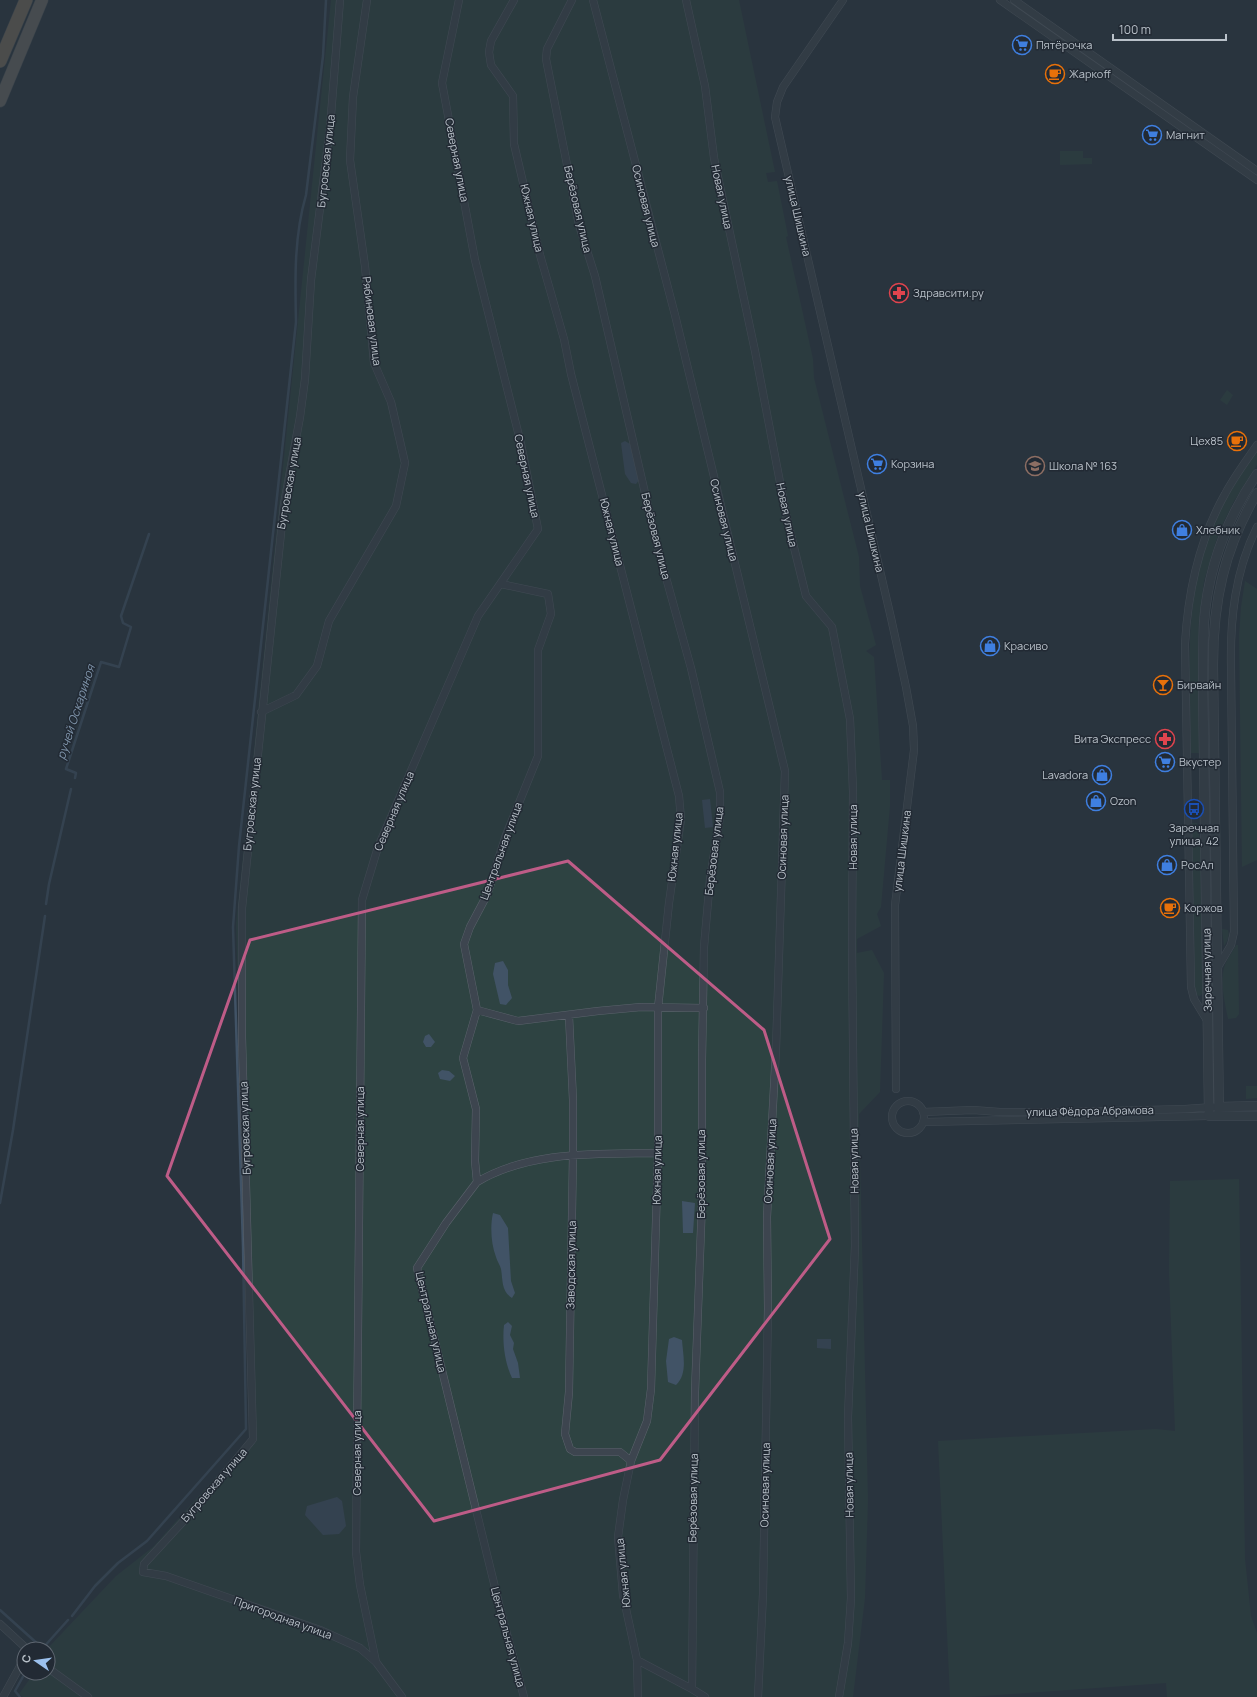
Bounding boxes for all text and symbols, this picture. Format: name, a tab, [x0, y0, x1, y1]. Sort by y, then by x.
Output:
scale bar	[1113, 16, 1226, 42]
text: 100 m	[1119, 21, 1151, 38]
supermarket icon: Пятёрочка	[1011, 34, 1033, 56]
place label: Пятёрочка	[1036, 37, 1092, 52]
cafe icon: Жаркoff	[1044, 63, 1066, 85]
place label: Жаркoff	[1069, 66, 1111, 81]
street label: Бугровская улица	[313, 114, 338, 208]
street label: Северная улица	[442, 117, 473, 203]
supermarket icon: Магнит	[1141, 124, 1163, 146]
place label: Магнит	[1166, 127, 1205, 142]
street label: Осиновая улица	[629, 163, 664, 249]
street label: Новая улица	[708, 163, 737, 230]
street label: Берёзовая улица	[561, 164, 596, 254]
street label: улица Шишкина	[782, 174, 815, 258]
street label: Южная улица	[517, 182, 548, 253]
street label: Рябиновая улица	[360, 275, 385, 366]
pharmacy icon: Здравсити.ру	[888, 282, 910, 304]
place label: Здравсити.ру	[913, 285, 984, 300]
cafe icon: Цех85	[1226, 430, 1248, 452]
street label: Северная улица	[511, 433, 544, 519]
place label: Цех85	[1190, 433, 1223, 448]
street label: Бугровская улица	[273, 436, 304, 530]
supermarket icon: Корзина	[866, 453, 888, 475]
school or university icon: Школа № 163	[1024, 455, 1046, 477]
place label: Корзина	[891, 456, 934, 471]
place label: Школа № 163	[1049, 458, 1117, 473]
street label: Осиновая улица	[707, 477, 742, 563]
street label: Новая улица	[773, 481, 802, 548]
street label: улица Шишкина	[855, 490, 888, 574]
street label: Берёзовая улица	[638, 491, 675, 581]
street label: Южная улица	[597, 496, 628, 567]
shop icon: Хлебник	[1171, 519, 1193, 541]
place label: Хлебник	[1196, 522, 1240, 537]
shop icon: Красиво	[979, 635, 1001, 657]
place label: Красиво	[1004, 638, 1048, 653]
water label: ручей Оскариноя	[52, 661, 99, 761]
bar icon: Бирвайн	[1152, 674, 1174, 696]
place label: Бирвайн	[1177, 677, 1221, 692]
pharmacy icon: Вита Экспресс	[1154, 728, 1176, 750]
place label: Вита Экспресс	[1074, 731, 1151, 746]
supermarket icon: Вкустер	[1154, 751, 1176, 773]
place label: Вкустер	[1179, 754, 1222, 769]
street label: Бугровская улица	[239, 757, 264, 851]
shop icon: Lavadora	[1091, 764, 1113, 786]
place label: Lavadora	[1042, 767, 1088, 782]
street label: Северная улица	[370, 769, 417, 853]
shop icon: Ozon	[1085, 790, 1107, 812]
place label: Ozon	[1110, 793, 1136, 808]
street label: Осиновая улица	[774, 794, 791, 880]
bus stop icon: Заречная улица, 42	[1183, 798, 1205, 820]
street label: Центральная улица	[476, 800, 525, 902]
street label: Новая улица	[845, 804, 860, 870]
street label: Берёзовая улица	[701, 806, 726, 896]
street label: улица Шишкина	[889, 809, 914, 893]
street label: Южная улица	[663, 812, 686, 882]
place label: Заречная улица, 42	[1169, 820, 1219, 848]
shop icon: РосАл	[1156, 854, 1178, 876]
place label: РосАл	[1181, 857, 1214, 872]
cafe icon: Коржов	[1159, 897, 1181, 919]
place label: Коржов	[1184, 900, 1223, 915]
street label: Заречная улица	[1198, 928, 1215, 1012]
street label: Бугровская улица	[235, 1081, 254, 1175]
street label: Северная улица	[352, 1086, 367, 1172]
street label: улица Фёдора Абрамова	[1026, 1102, 1154, 1119]
street label: Осиновая улица	[760, 1118, 779, 1204]
street label: Новая улица	[845, 1128, 862, 1194]
street label: Берёзовая улица	[693, 1129, 708, 1219]
street label: Южная улица	[648, 1135, 665, 1205]
street label: Заводская улица	[562, 1221, 579, 1309]
street label: Центральная улица	[413, 1270, 450, 1374]
street label: Северная улица	[349, 1410, 364, 1496]
street label: Осиновая улица	[756, 1443, 773, 1527]
street label: Бугровская улица	[177, 1444, 250, 1525]
street label: Новая улица	[840, 1452, 857, 1518]
street label: Берёзовая улица	[684, 1453, 701, 1543]
street label: Южная улица	[611, 1538, 634, 1608]
street label: Центральная улица	[488, 1585, 529, 1689]
street label: Пригородная улица	[232, 1593, 334, 1642]
north arrow	[16, 1641, 56, 1681]
text: С	[18, 1653, 34, 1664]

